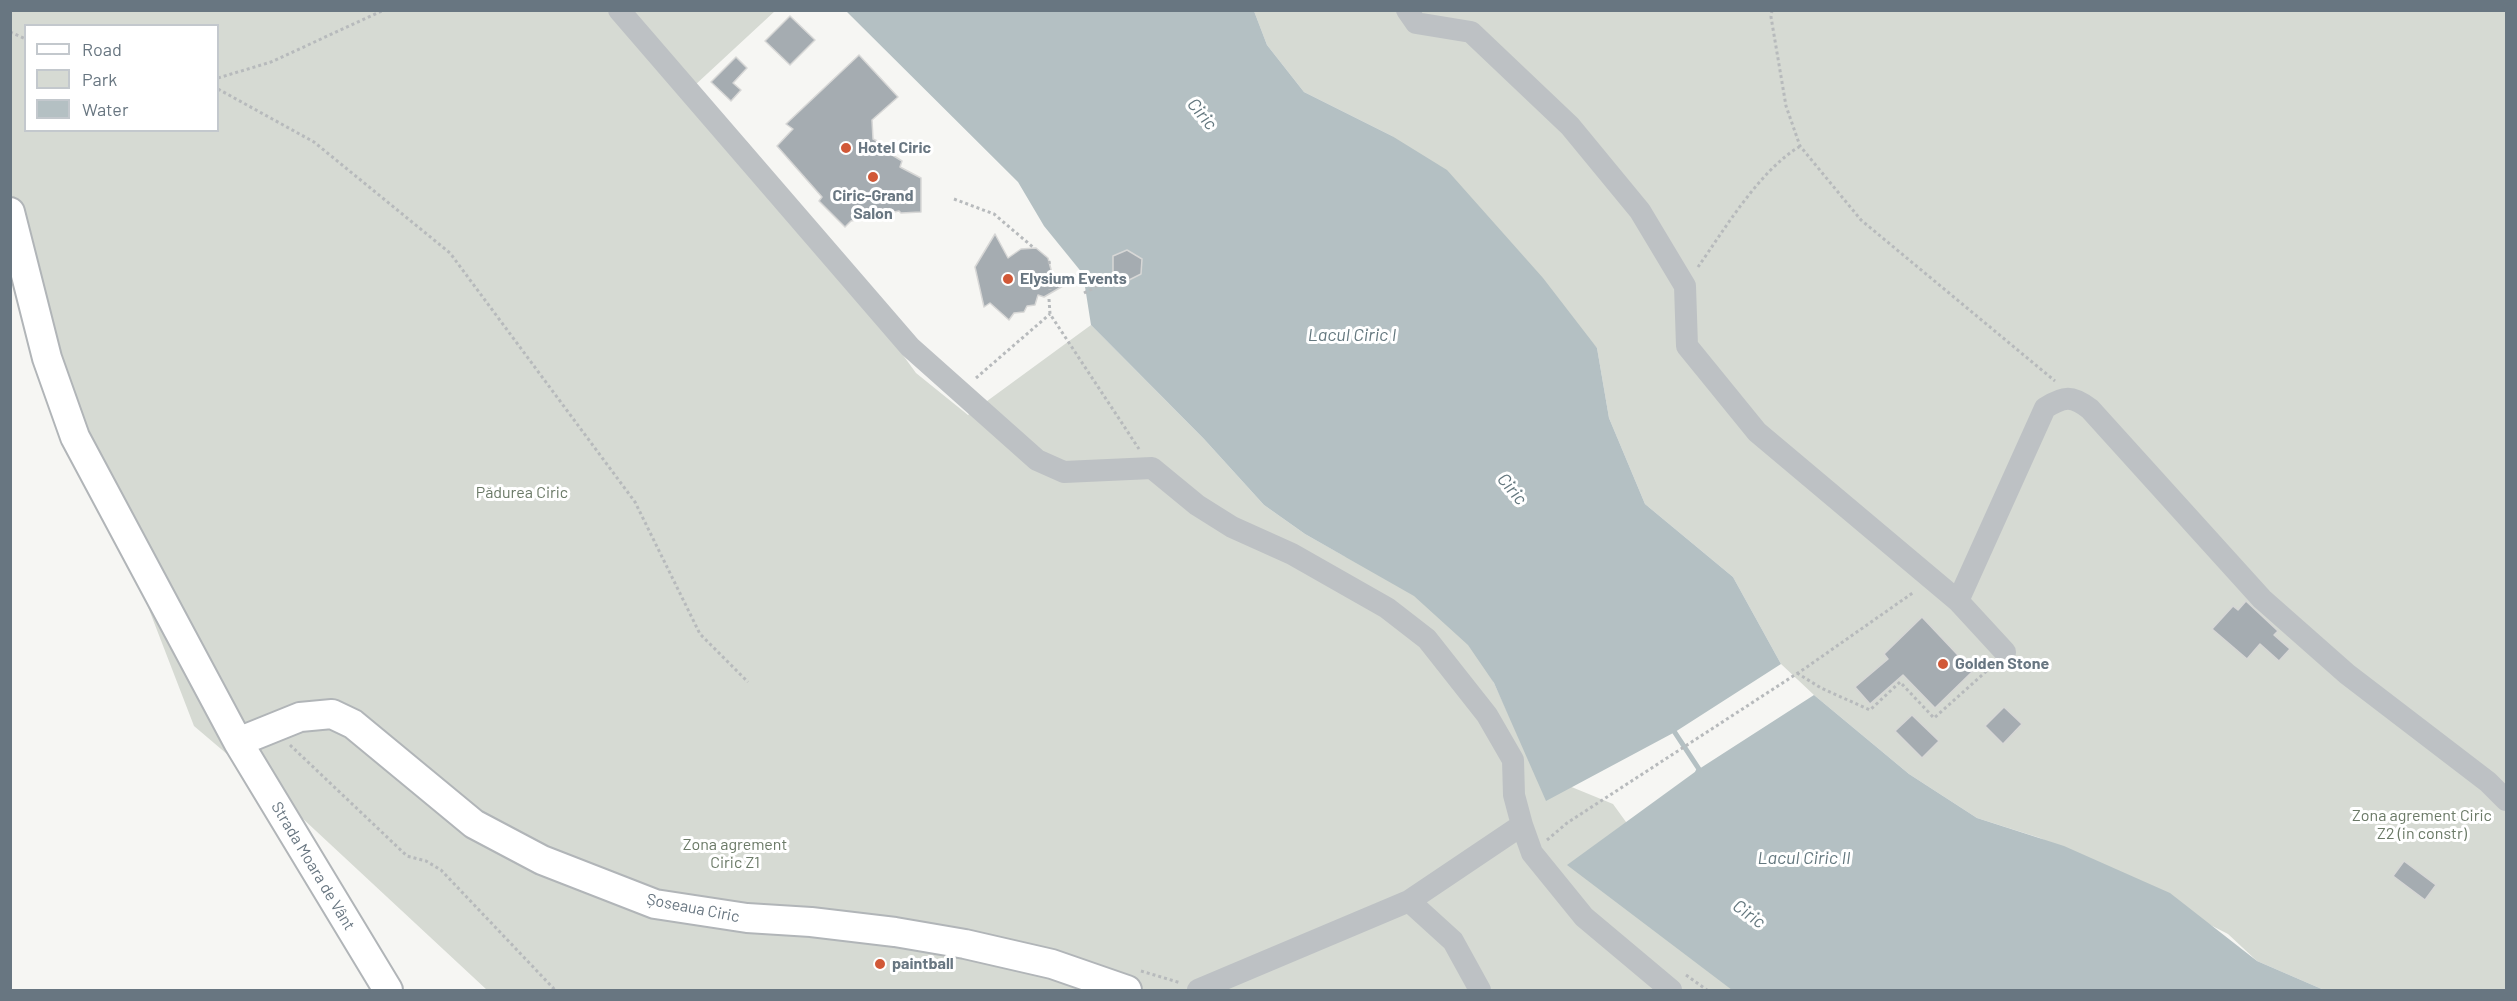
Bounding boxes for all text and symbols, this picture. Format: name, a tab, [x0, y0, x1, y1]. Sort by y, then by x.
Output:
legend	[24, 24, 219, 132]
text: Road	[82, 38, 122, 60]
text: Park	[82, 68, 117, 90]
water label: Ciric	[1182, 94, 1222, 134]
text: Water	[82, 98, 129, 120]
place label: Hotel Ciric	[858, 138, 931, 158]
marker: Hotel Ciric	[839, 141, 853, 155]
marker: Ciric-Grand Salon	[866, 170, 880, 184]
place label: Ciric-Grand Salon	[832, 186, 914, 224]
place label: Elysium Events	[1020, 269, 1127, 289]
marker: Elysium Events	[1001, 272, 1015, 286]
water label: Lacul Ciric I	[1308, 324, 1396, 346]
water label: Ciric	[1492, 469, 1532, 509]
park label: Pădurea Ciric	[476, 483, 568, 503]
place label: Golden Stone	[1955, 654, 2049, 674]
marker: Golden Stone	[1936, 657, 1950, 671]
street label: Strada Moara de Vânt	[267, 798, 359, 934]
park label: Zona agrement Ciric Z2 (in constr)	[2352, 806, 2492, 844]
park label: Zona agrement Ciric Z1	[683, 835, 787, 873]
water label: Lacul Ciric II	[1758, 847, 1850, 869]
street label: Șoseaua Ciric	[645, 890, 741, 926]
water label: Ciric	[1729, 895, 1769, 933]
place label: paintball	[892, 954, 954, 974]
marker: paintball	[873, 957, 887, 971]

